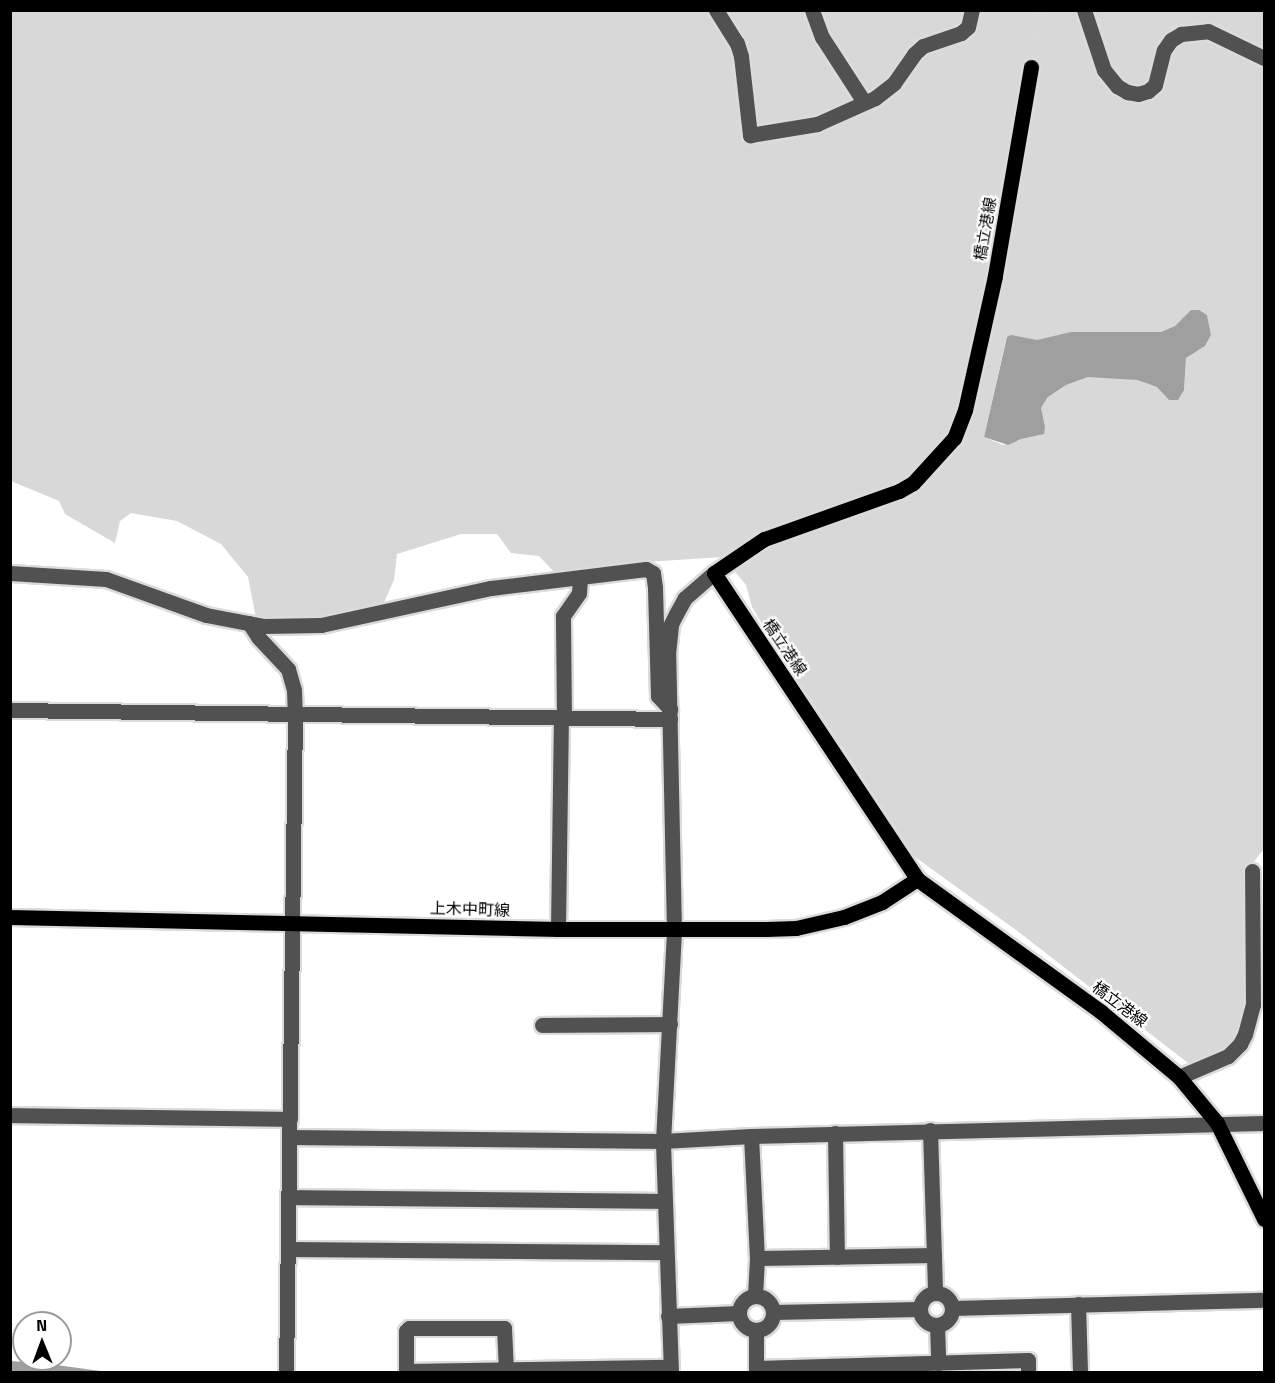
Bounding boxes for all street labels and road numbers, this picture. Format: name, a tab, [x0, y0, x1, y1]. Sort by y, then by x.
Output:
street label: 橋立港線	[970, 196, 1000, 262]
street label: 橋立港線	[759, 615, 811, 679]
street label: 上木中町線	[430, 898, 510, 920]
street label: 橋立港線	[1089, 977, 1151, 1031]

